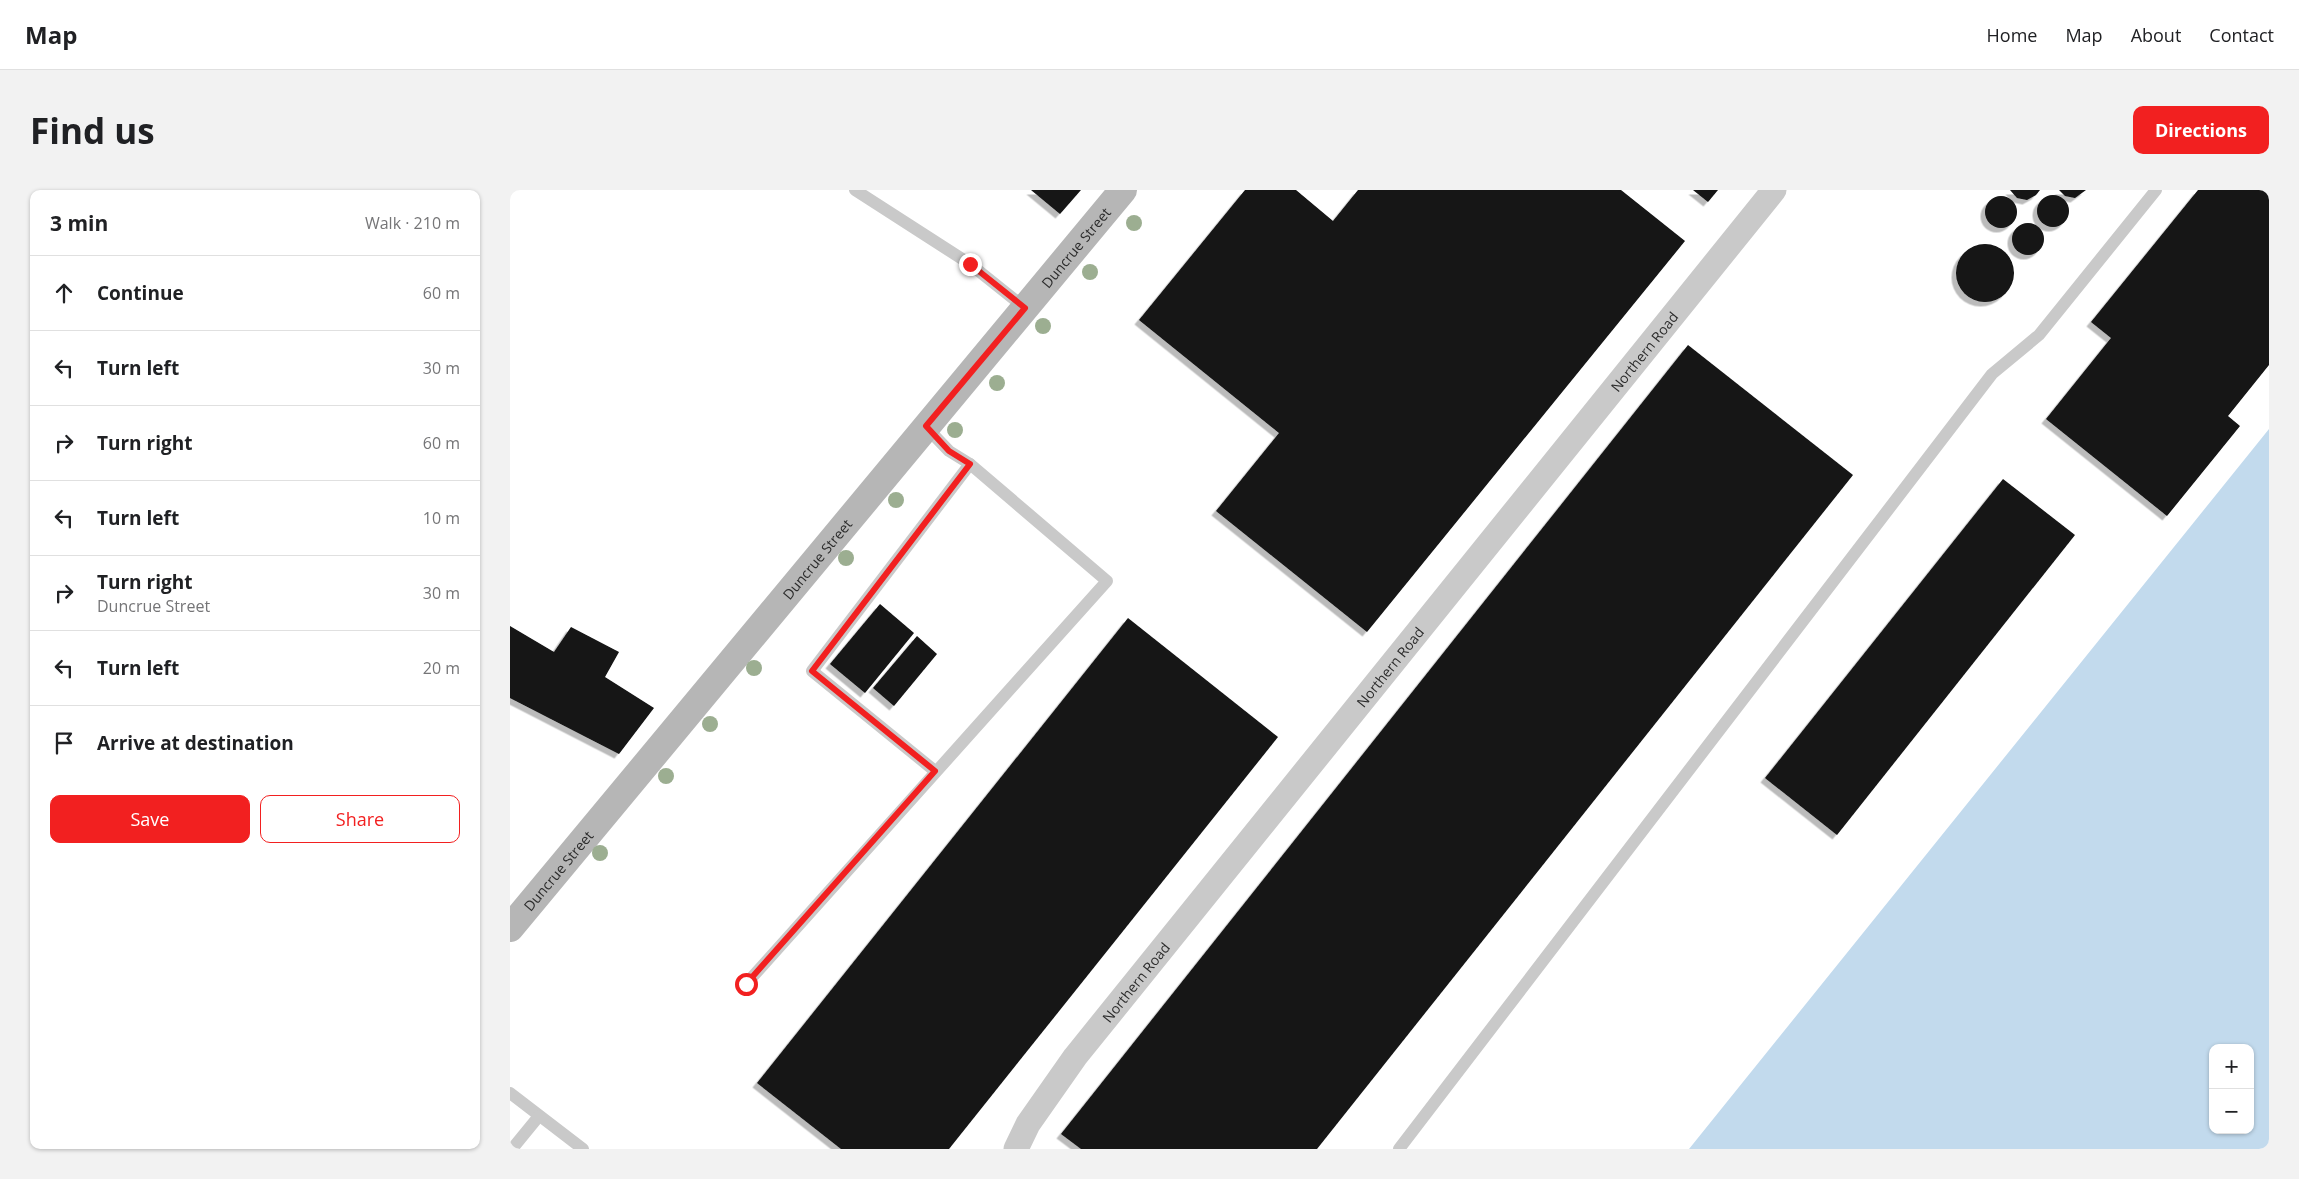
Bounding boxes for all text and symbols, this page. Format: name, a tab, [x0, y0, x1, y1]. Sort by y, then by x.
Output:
text: Map	[25, 18, 77, 51]
text: Home	[1987, 23, 2037, 47]
text: Map	[2065, 23, 2103, 47]
text: About	[2131, 23, 2181, 47]
text: Contact	[2209, 23, 2274, 47]
button: Directions	[2133, 106, 2269, 154]
text: Find us	[30, 107, 155, 154]
street label: Duncrue Street	[1037, 203, 1114, 291]
text: 3 min	[50, 209, 108, 237]
text: Walk · 210 m	[365, 212, 460, 234]
route end	[959, 253, 982, 276]
icon: ahead	[50, 279, 78, 307]
text: Continue	[97, 280, 184, 306]
text: 60 m	[423, 282, 460, 304]
street label: Northern Road	[1606, 307, 1682, 395]
icon: left	[50, 354, 78, 382]
text: Turn left	[97, 355, 179, 381]
text: 30 m	[423, 357, 460, 379]
icon: right	[50, 429, 78, 457]
text: Turn right	[97, 430, 192, 456]
text: 60 m	[423, 432, 460, 454]
icon: left	[50, 504, 78, 532]
text: Turn left	[97, 505, 179, 531]
text: 10 m	[423, 507, 460, 529]
street label: Duncrue Street	[778, 515, 856, 603]
text: Turn right	[97, 569, 192, 595]
icon: right	[50, 579, 78, 607]
text: 30 m	[423, 582, 460, 604]
text: Duncrue Street	[97, 595, 210, 617]
street label: Northern Road	[1352, 623, 1428, 711]
icon: left	[50, 654, 78, 682]
text: Turn left	[97, 655, 179, 681]
text: 20 m	[423, 657, 460, 679]
icon: arrive	[50, 729, 78, 757]
text: Arrive at destination	[97, 730, 294, 756]
button: Save	[50, 795, 250, 843]
button: Share	[260, 795, 460, 843]
street label: Duncrue Street	[519, 826, 597, 914]
street label: Northern Road	[1098, 938, 1174, 1026]
route start	[735, 973, 758, 996]
map controls	[2209, 1044, 2254, 1134]
button: +	[2209, 1044, 2254, 1089]
button: −	[2209, 1089, 2254, 1134]

